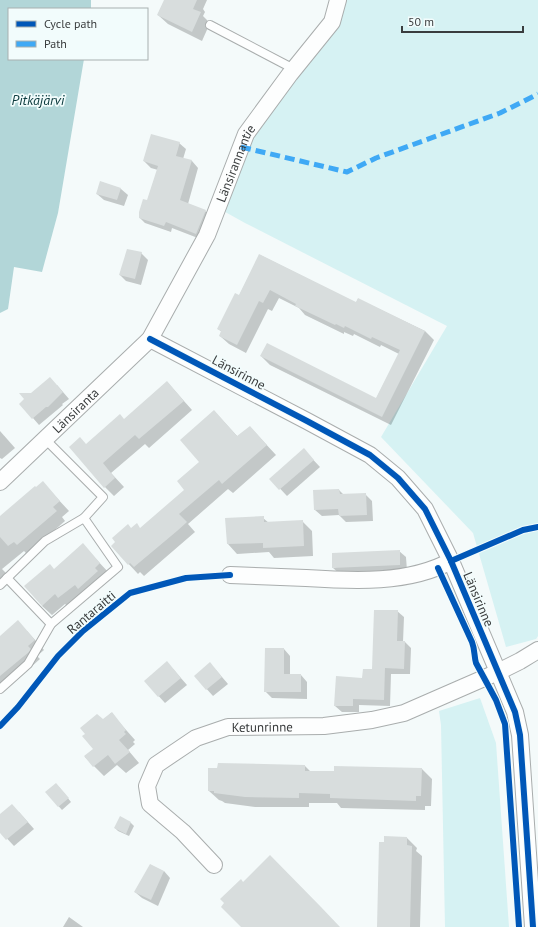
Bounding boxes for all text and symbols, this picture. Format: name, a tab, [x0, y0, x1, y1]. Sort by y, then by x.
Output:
legend	[8, 8, 148, 60]
scale bar	[402, 8, 523, 34]
text: 50 m	[408, 14, 434, 29]
text: Cycle path	[44, 16, 97, 31]
text: Path	[44, 36, 67, 51]
water label: Pitkäjärvi	[12, 91, 65, 109]
street label: Länsirannantie	[212, 121, 259, 205]
street label: Länsirinne	[209, 351, 268, 394]
street label: Länsiranta	[49, 384, 103, 437]
street label: Länsirinne	[459, 569, 498, 629]
street label: Rantaraitti	[63, 587, 119, 638]
street label: Ketunrinne	[232, 718, 293, 736]

